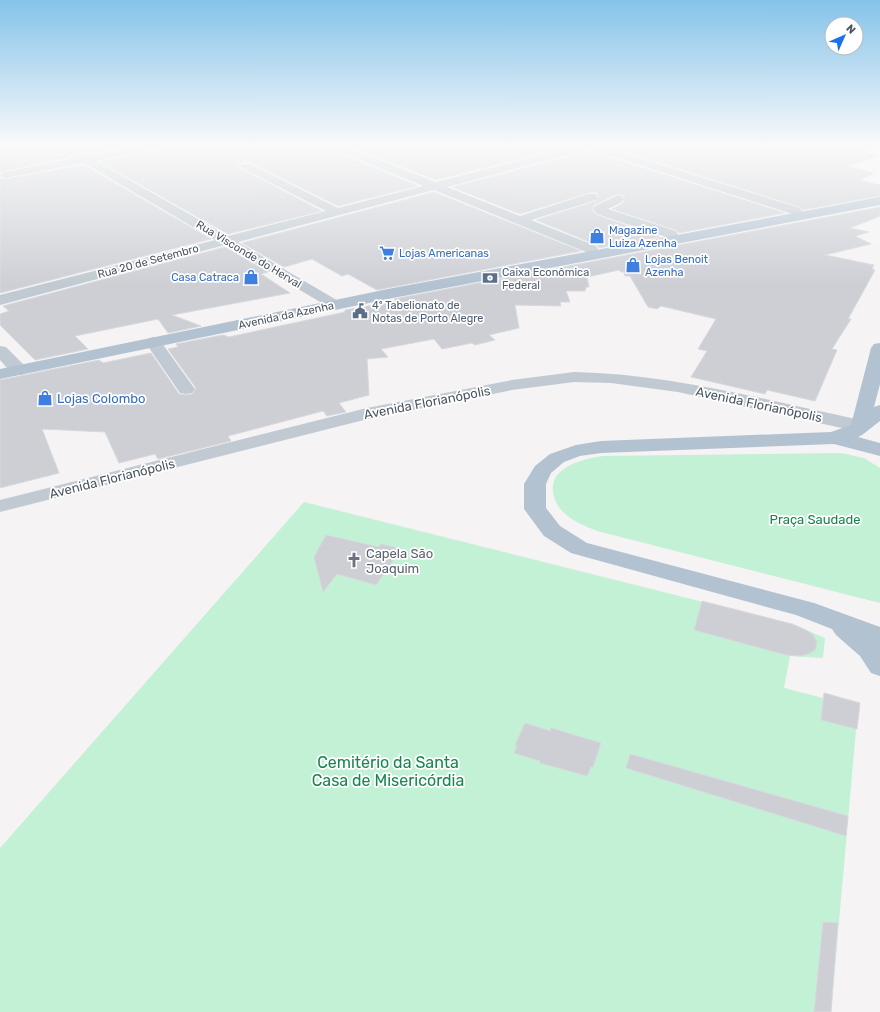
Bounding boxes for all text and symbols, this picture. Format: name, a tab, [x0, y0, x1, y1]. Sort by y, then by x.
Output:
north arrow	[824, 16, 864, 56]
text: N	[843, 22, 858, 37]
street label: Rua Visconde do Herval	[194, 218, 304, 291]
place label: Magazine Luiza Azenha	[609, 224, 677, 250]
shop icon: Magazine Luiza Azenha	[588, 227, 606, 245]
street label: Rua 20 de Setembro	[96, 242, 200, 281]
supermarket icon: Lojas Americanas	[378, 244, 396, 262]
place label: Lojas Americanas	[399, 247, 489, 260]
place label: Lojas Benoit Azenha	[645, 253, 709, 279]
shop icon: Lojas Benoit Azenha	[624, 256, 642, 274]
place label: Caixa Econômica Federal	[502, 266, 589, 292]
shop icon: Casa Catraca	[242, 268, 260, 286]
bank icon: Caixa Econômica Federal	[481, 269, 499, 287]
place label: Casa Catraca	[171, 271, 239, 284]
street label: Avenida da Azenha	[237, 299, 335, 332]
place label: 4º Tabelionato de Notas de Porto Alegre	[372, 299, 484, 325]
public building icon: 4º Tabelionato de Notas de Porto Alegre	[351, 302, 369, 320]
street label: Avenida Florianópolis	[363, 383, 492, 422]
street label: Avenida Florianópolis	[694, 384, 824, 425]
shop icon: Lojas Colombo	[36, 389, 54, 407]
place label: Lojas Colombo	[57, 391, 145, 406]
street label: Avenida Florianópolis	[48, 456, 177, 501]
park label: Praça Saudade	[770, 512, 860, 527]
place label: Capela São Joaquim	[366, 546, 433, 576]
church icon: Capela São Joaquim	[345, 551, 363, 569]
park label: Cemitério da Santa Casa de Misericórdia	[312, 753, 464, 790]

